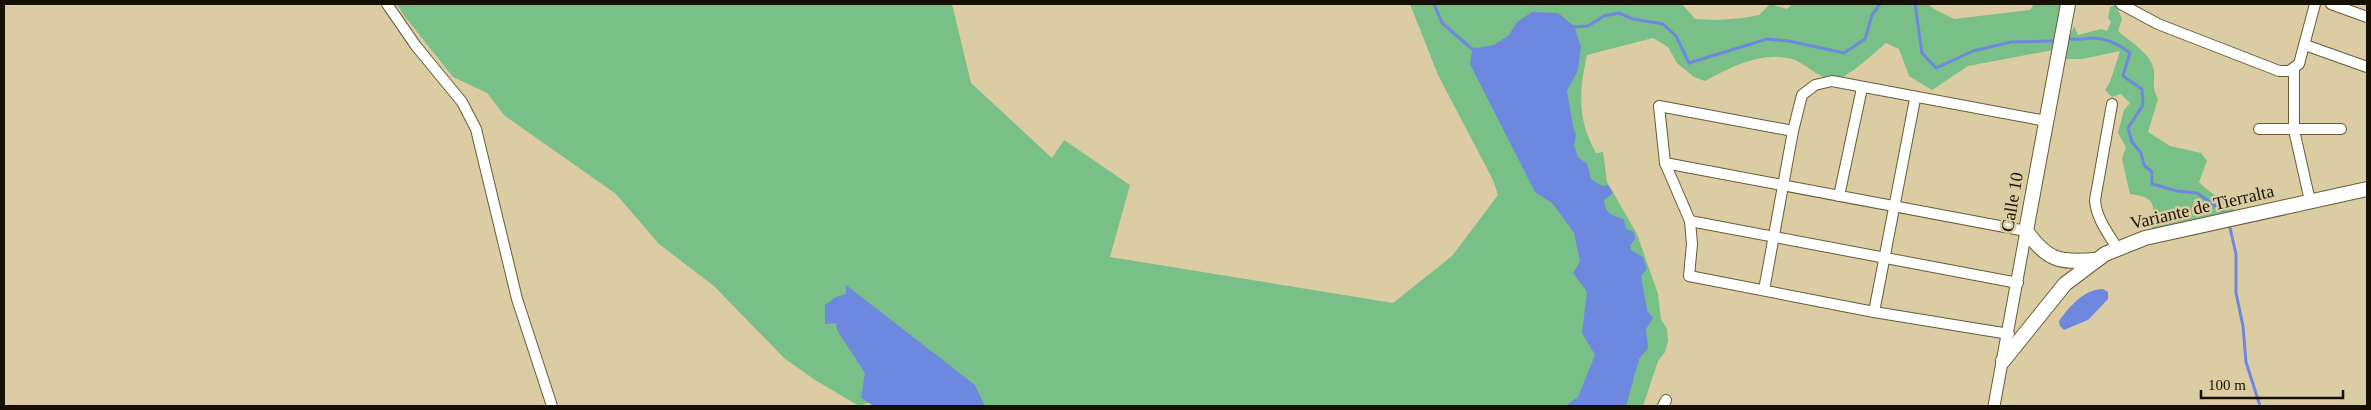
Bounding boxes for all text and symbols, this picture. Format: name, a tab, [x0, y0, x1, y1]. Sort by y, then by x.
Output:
street label: Calle 10	[1997, 170, 2027, 234]
street label: Variante de Tierralta	[2128, 181, 2276, 233]
scale bar	[2201, 368, 2344, 400]
text: 100 m	[2208, 377, 2246, 393]

